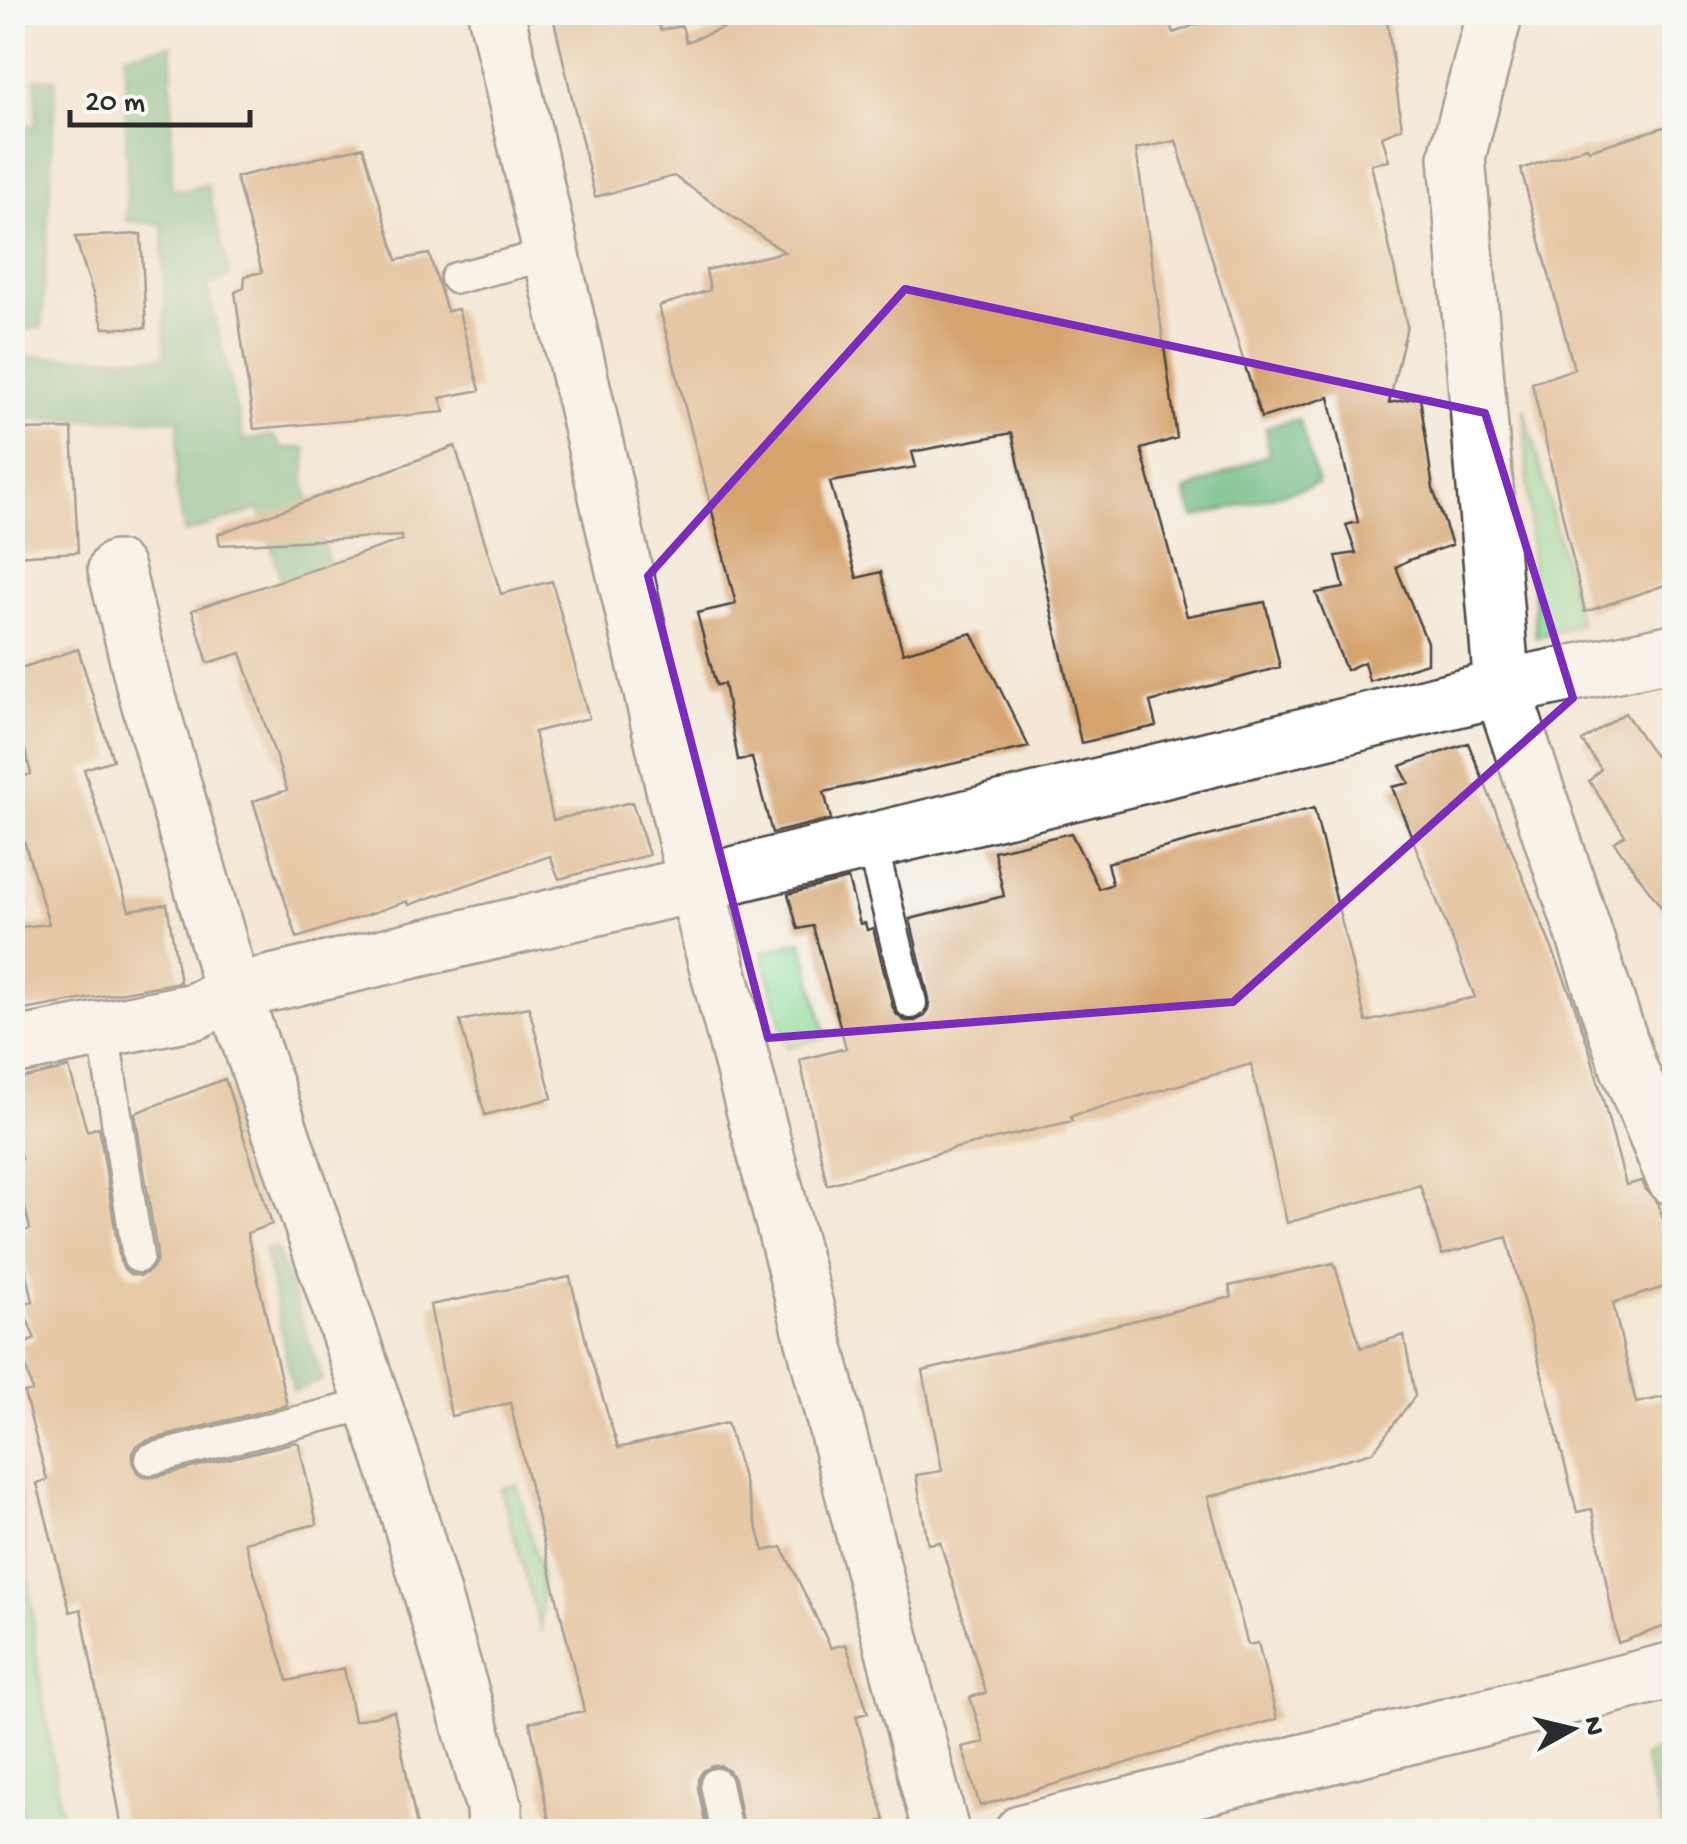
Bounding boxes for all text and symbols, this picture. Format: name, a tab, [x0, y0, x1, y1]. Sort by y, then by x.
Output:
scale bar	[70, 65, 250, 127]
text: 20 m	[85, 87, 145, 122]
north arrow	[1522, 1679, 1622, 1779]
text: N	[1575, 1715, 1610, 1737]

